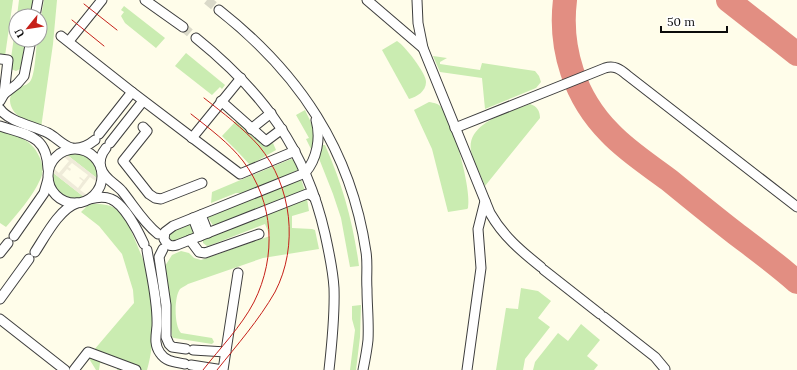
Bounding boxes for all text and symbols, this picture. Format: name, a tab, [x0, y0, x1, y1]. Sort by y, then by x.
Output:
north arrow	[8, 8, 48, 48]
scale bar	[661, 8, 727, 34]
text: 50 m	[667, 14, 695, 29]
text: U	[11, 25, 27, 40]

